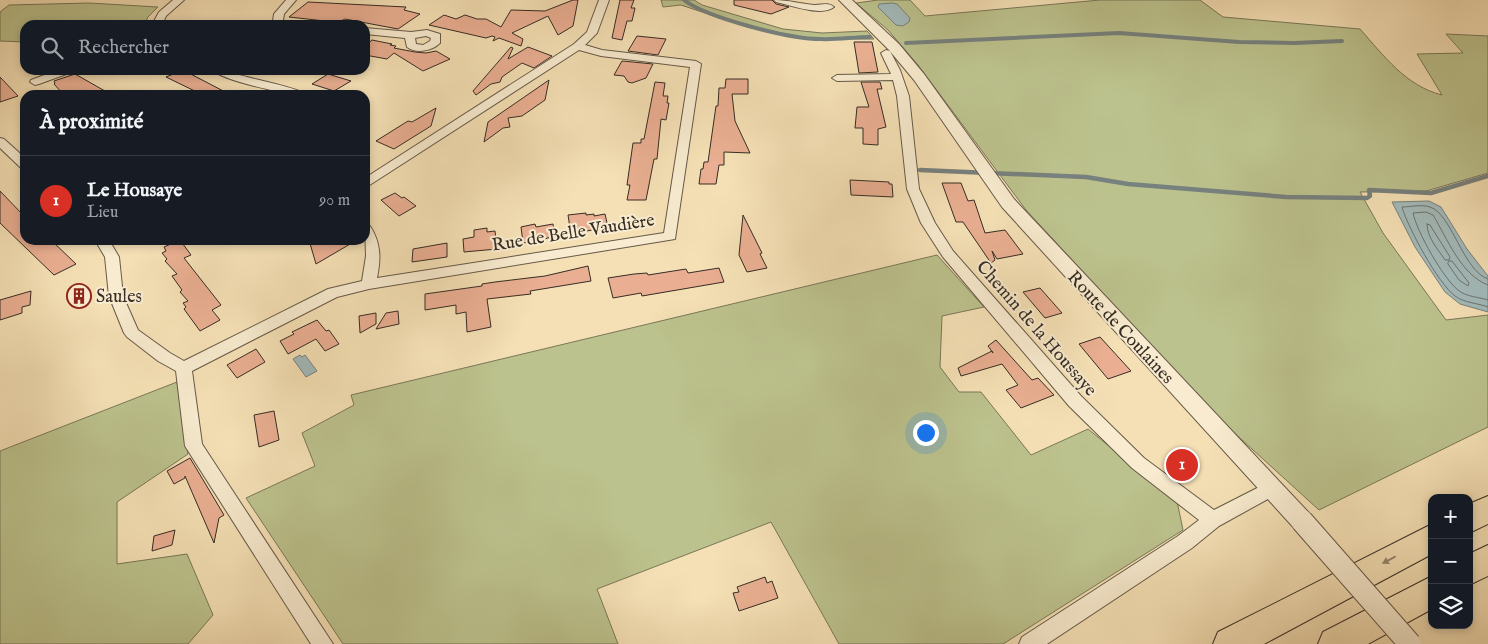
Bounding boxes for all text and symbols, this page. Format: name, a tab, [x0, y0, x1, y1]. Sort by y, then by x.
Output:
search box	[20, 20, 370, 75]
icon: search	[38, 34, 66, 62]
text: Rechercher	[78, 36, 169, 60]
text: À proximité	[40, 109, 143, 136]
text: Le Housaye	[87, 179, 182, 203]
text: 1	[53, 191, 59, 211]
text: 90 m	[319, 191, 350, 211]
text: Lieu	[87, 203, 118, 223]
street label: Rue de Belle Vaudière	[490, 209, 656, 258]
street label: Chemin de la Houssaye	[971, 256, 1101, 402]
street label: Route de Coulaines	[1062, 267, 1178, 389]
building icon: Saules	[66, 283, 92, 309]
place label: Saules	[96, 286, 142, 309]
your location	[913, 420, 939, 446]
pin: 1	[1166, 446, 1198, 484]
map controls	[1428, 494, 1473, 629]
button: +	[1428, 494, 1473, 539]
button: −	[1428, 539, 1473, 584]
one-way arrow	[1381, 556, 1396, 564]
button: layers	[1428, 584, 1473, 629]

